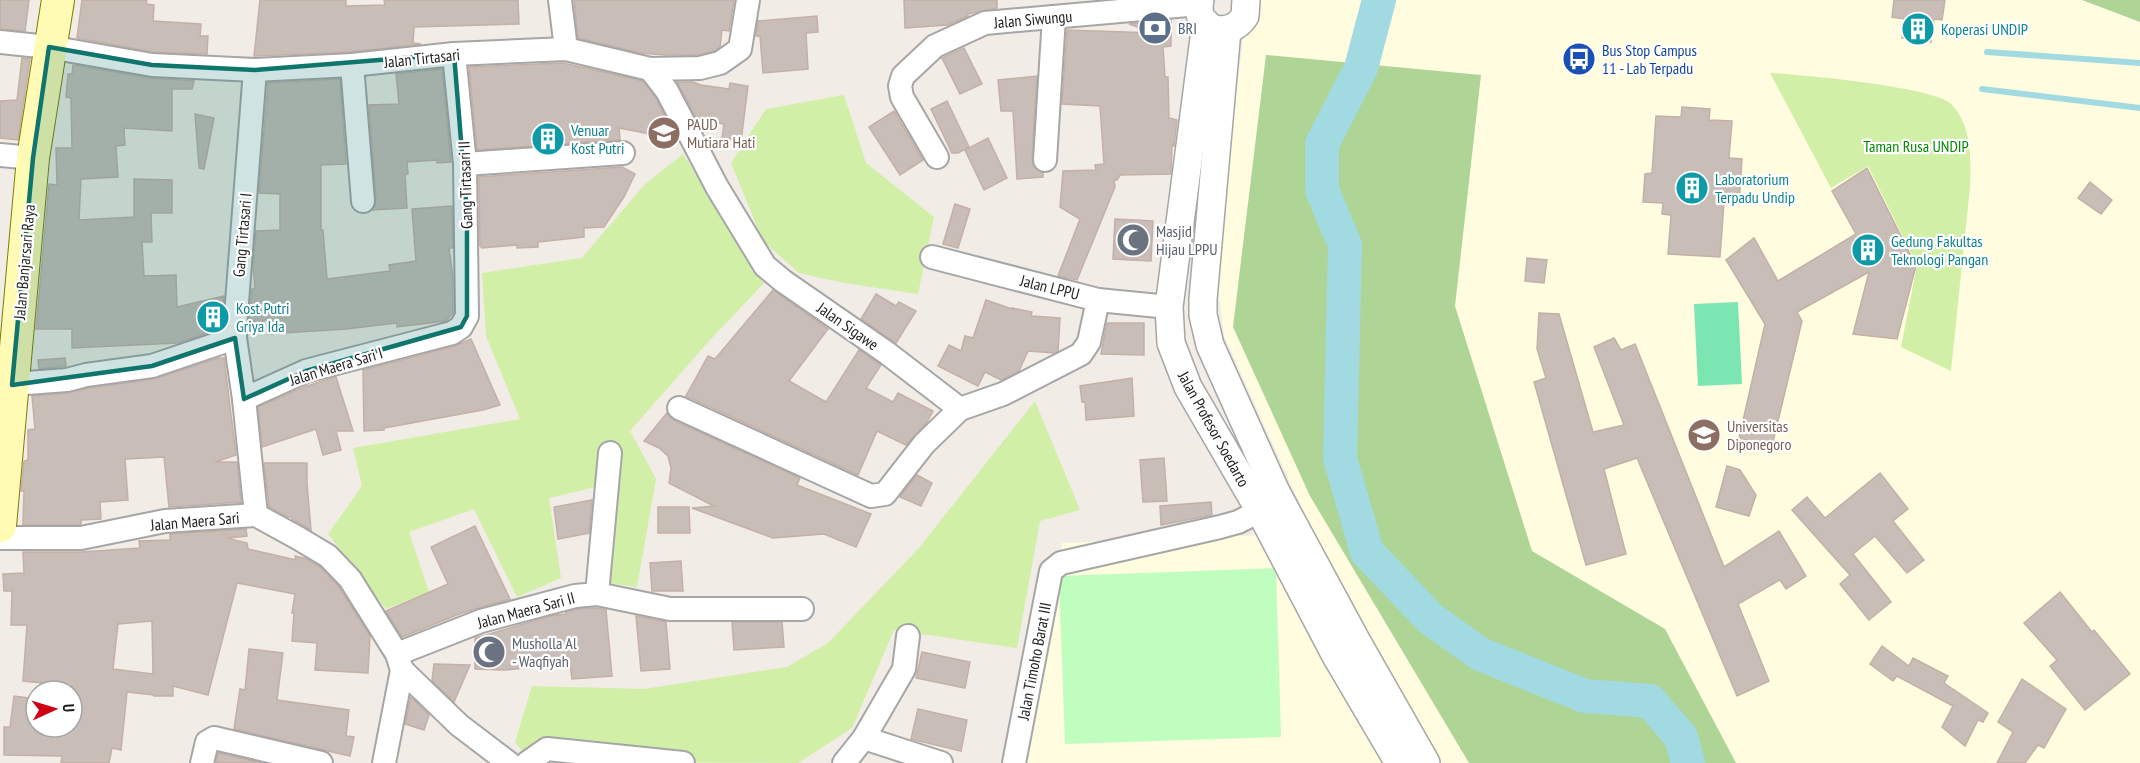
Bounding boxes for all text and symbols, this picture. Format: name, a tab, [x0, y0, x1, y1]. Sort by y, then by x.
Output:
street label: Jalan Siwungu	[992, 6, 1073, 32]
bank icon: BRI	[1137, 10, 1173, 46]
building icon: Koperasi UNDIP	[1900, 11, 1936, 47]
place label: BRI	[1178, 18, 1197, 38]
place label: Koperasi UNDIP	[1941, 19, 2028, 39]
place label: Bus Stop Campus 11 - Lab Terpadu	[1602, 40, 1697, 78]
bus stop icon: Bus Stop Campus 11 - Lab Terpadu	[1561, 41, 1597, 77]
street label: Jalan Tirtasari	[382, 44, 461, 72]
place label: PAUD Mutiara Hati	[687, 114, 755, 152]
school or university icon: PAUD Mutiara Hati	[646, 115, 682, 151]
place label: Venuar Kost Putri	[570, 120, 624, 158]
building icon: Venuar Kost Putri	[530, 121, 566, 157]
park label: Taman Rusa UNDIP	[1863, 136, 1969, 156]
street label: Gang Tirtasari II	[453, 141, 477, 229]
place label: Laboratorium Terpadu Undip	[1715, 169, 1795, 207]
building icon: Laboratorium Terpadu Undip	[1674, 170, 1710, 206]
street label: Gang Tirtasari I	[228, 192, 256, 278]
street label: Jalan Banjarsari Raya	[9, 204, 39, 321]
place label: Masjid Hijau LPPU	[1156, 221, 1218, 259]
mosque icon: Masjid Hijau LPPU	[1115, 222, 1151, 258]
place label: Gedung Fakultas Teknologi Pangan	[1891, 231, 1988, 269]
building icon: Gedung Fakultas Teknologi Pangan	[1850, 232, 1886, 268]
street label: Jalan LPPU	[1017, 270, 1082, 304]
street label: Jalan Sigawe	[813, 297, 883, 354]
place label: Kost Putri Griya Ida	[236, 298, 289, 336]
building icon: Kost Putri Griya Ida	[195, 299, 231, 335]
street label: Jalan Maera Sari I	[286, 342, 385, 390]
street label: Jalan Profesor Soedarto	[1173, 367, 1254, 490]
place label: Universitas Diponegoro	[1727, 416, 1791, 454]
school or university icon: Universitas Diponegoro	[1686, 417, 1722, 453]
street label: Jalan Maera Sari	[149, 507, 240, 535]
street label: Jalan Maera Sari II	[474, 587, 577, 633]
street label: Jalan Timoho Barat III	[1013, 600, 1055, 722]
place label: Musholla Al - Waqfiyah	[512, 633, 577, 671]
mosque icon: Musholla Al - Waqfiyah	[471, 634, 507, 670]
north arrow	[24, 679, 84, 739]
text: U	[59, 703, 79, 713]

